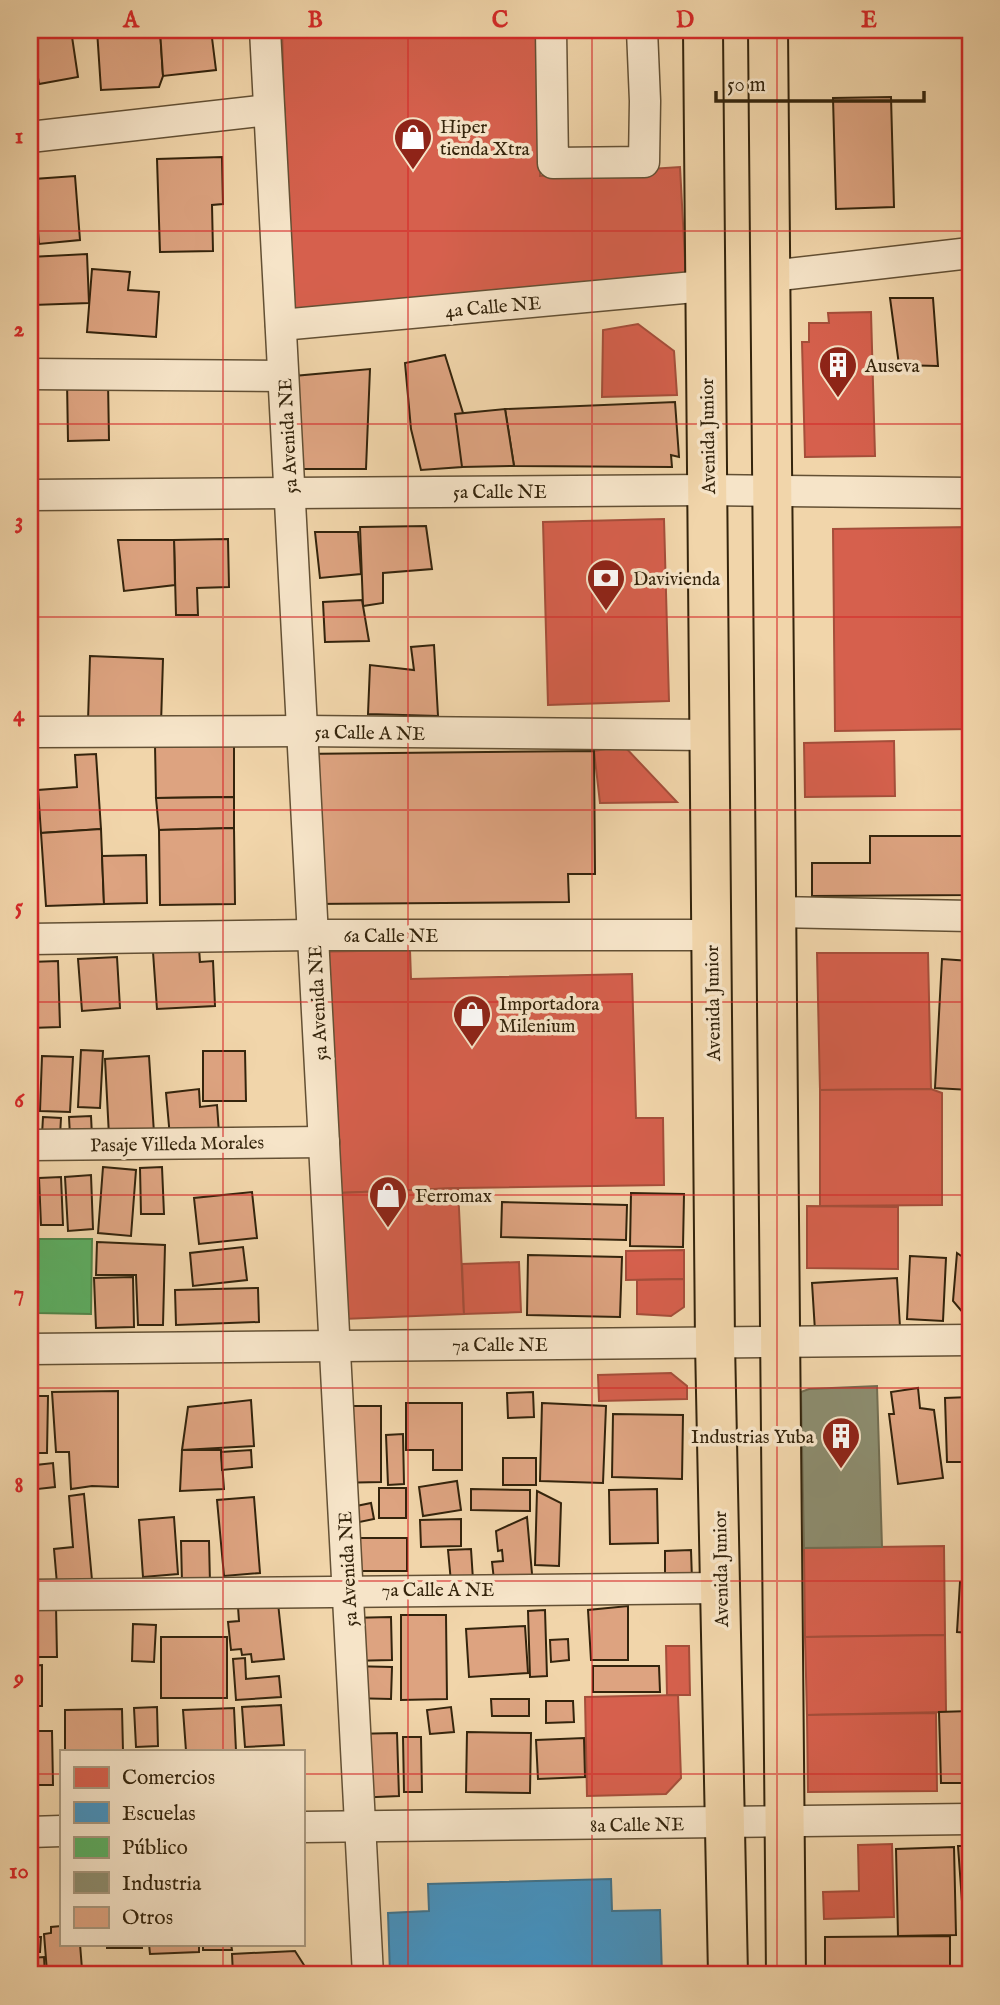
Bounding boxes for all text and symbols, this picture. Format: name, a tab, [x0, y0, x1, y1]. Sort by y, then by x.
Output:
text: A	[122, 6, 140, 35]
text: B	[307, 6, 323, 35]
text: C	[492, 6, 509, 35]
text: D	[676, 6, 694, 35]
text: E	[861, 6, 877, 35]
scale bar	[716, 60, 925, 104]
text: 50 m	[727, 72, 766, 99]
shop icon: Hiper tienda Xtra	[392, 116, 434, 171]
place label: Hiper tienda Xtra	[440, 116, 531, 162]
text: 1	[15, 122, 23, 151]
street label: 4a Calle NE	[444, 292, 542, 324]
text: 2	[14, 315, 25, 344]
building icon: Auseva	[817, 344, 859, 399]
place label: Auseva	[864, 355, 920, 379]
street label: 5a Avenida NE	[274, 377, 304, 494]
street label: Avenida Junior	[696, 378, 722, 495]
street label: 5a Calle NE	[453, 481, 547, 505]
text: 3	[15, 507, 23, 536]
bank icon: Davivienda	[585, 557, 627, 612]
place label: Davivienda	[633, 568, 721, 592]
text: 4	[13, 700, 25, 729]
street label: 5a Calle A NE	[314, 721, 426, 747]
text: 5	[15, 893, 24, 922]
street label: 6a Calle NE	[344, 925, 438, 949]
street label: 5a Avenida NE	[304, 944, 334, 1061]
street label: Avenida Junior	[701, 945, 727, 1062]
shop icon: Importadora Milenium	[451, 993, 493, 1048]
place label: Importadora Milenium	[499, 993, 600, 1039]
text: 6	[14, 1086, 25, 1115]
street label: Pasaje Villeda Morales	[90, 1131, 264, 1159]
shop icon: Ferromax	[367, 1174, 409, 1229]
place label: Ferromax	[415, 1185, 492, 1209]
text: 7	[14, 1279, 24, 1308]
street label: 7a Calle NE	[452, 1334, 548, 1358]
building icon: Industrias Yuba	[820, 1415, 862, 1470]
place label: Industrias Yuba	[691, 1426, 815, 1450]
text: 8	[14, 1471, 24, 1500]
street label: 5a Avenida NE	[334, 1510, 364, 1627]
street label: Avenida Junior	[709, 1511, 735, 1628]
street label: 7a Calle A NE	[382, 1579, 494, 1603]
text: 9	[13, 1664, 24, 1693]
legend	[60, 1750, 304, 1946]
text: Comercios	[122, 1765, 215, 1792]
text: Escuelas	[122, 1801, 196, 1828]
street label: 8a Calle NE	[590, 1813, 684, 1839]
text: Público	[122, 1835, 188, 1862]
text: 10	[9, 1857, 29, 1886]
text: Industria	[122, 1871, 202, 1898]
text: Otros	[122, 1905, 173, 1932]

